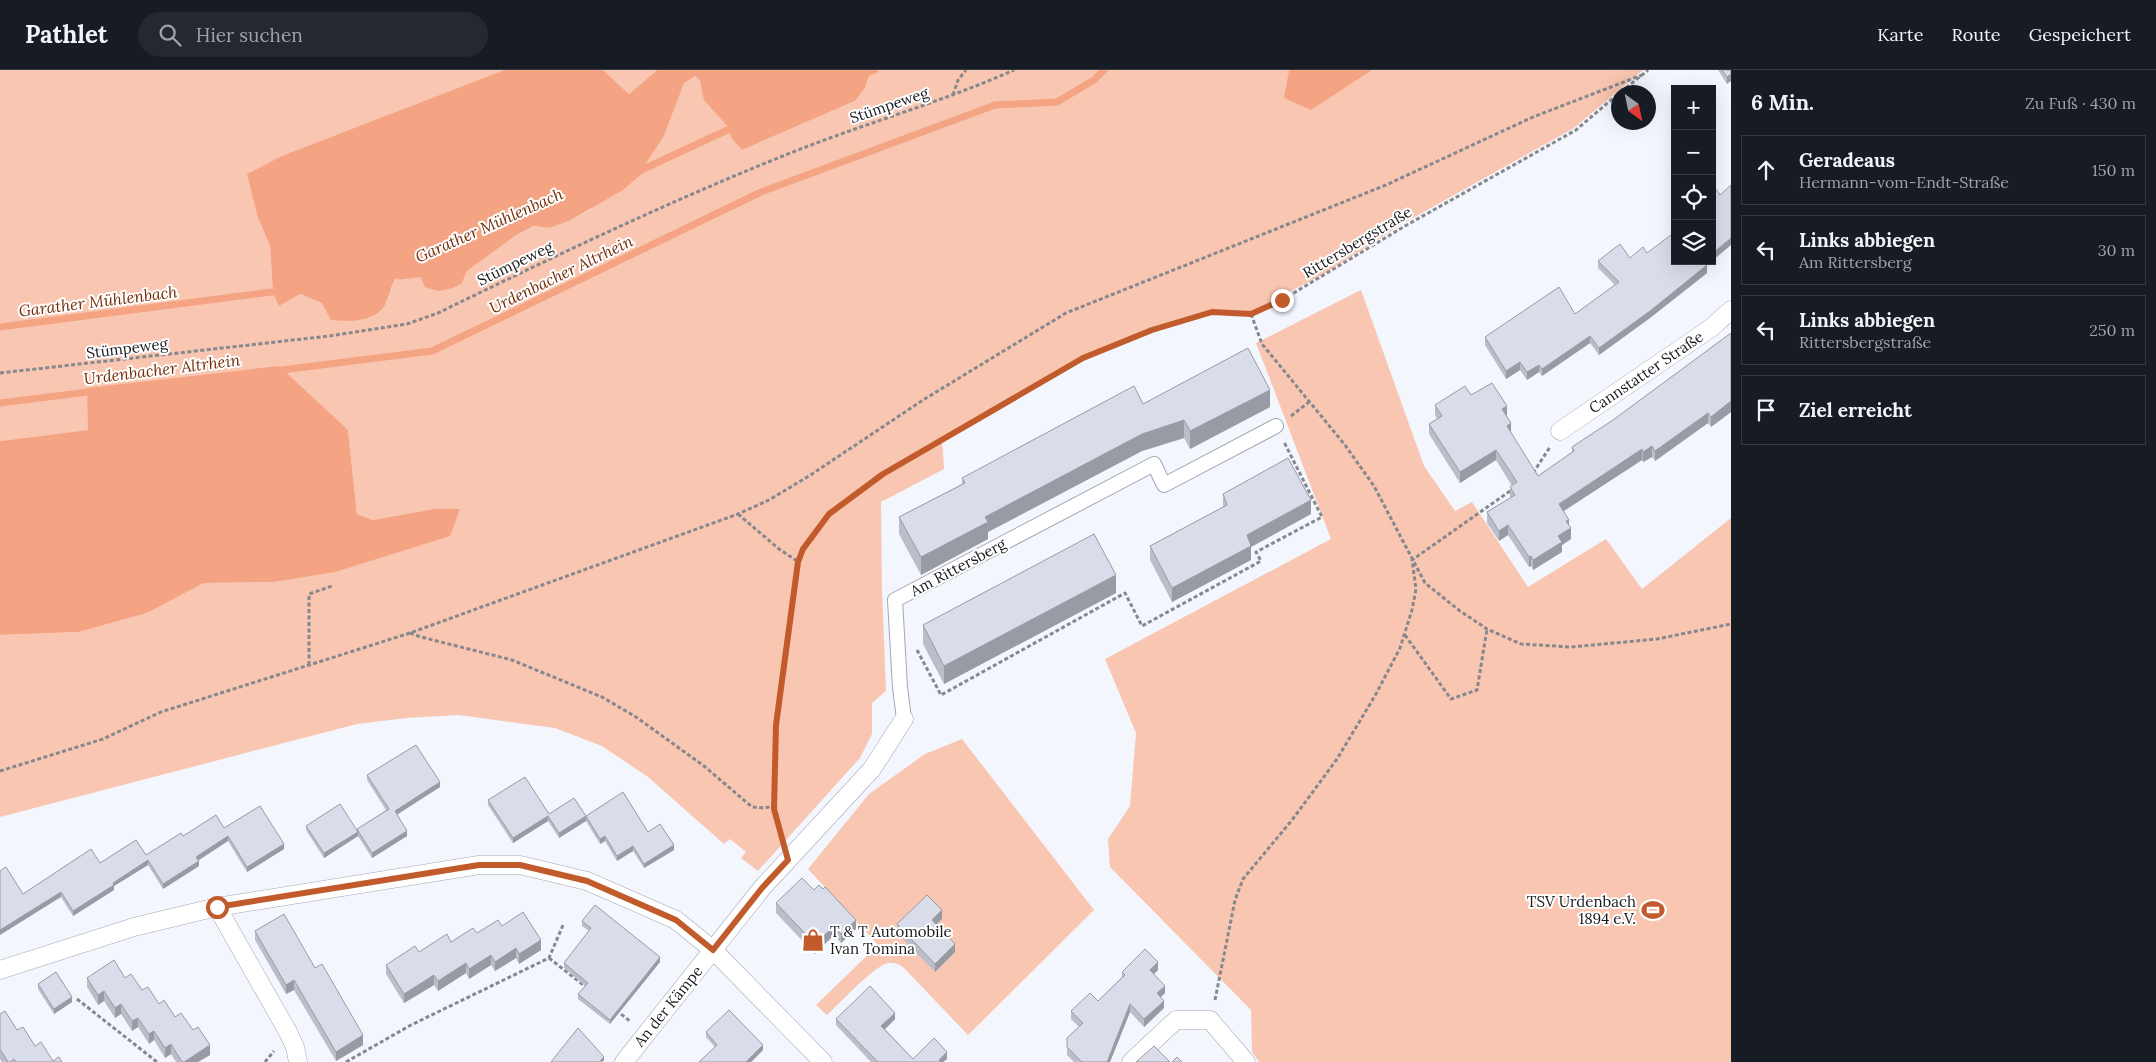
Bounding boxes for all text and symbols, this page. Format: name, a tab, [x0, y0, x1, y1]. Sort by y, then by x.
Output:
search box	[138, 12, 488, 57]
text: Pathlet	[25, 19, 108, 50]
icon: search	[156, 21, 184, 49]
text: Hier suchen	[196, 23, 303, 47]
text: Karte	[1877, 23, 1923, 46]
text: Route	[1951, 23, 2001, 46]
text: Gespeichert	[2029, 23, 2131, 46]
street label: Stümpeweg	[847, 82, 931, 127]
north arrow	[1611, 85, 1656, 130]
map controls	[1671, 85, 1716, 265]
button: +	[1671, 85, 1716, 130]
text: 6 Min.	[1751, 89, 1814, 116]
text: Zu Fuß · 430 m	[2025, 93, 2136, 113]
button: −	[1671, 130, 1716, 175]
text: Geradeaus	[1799, 148, 1895, 172]
icon: ahead	[1752, 156, 1780, 184]
text: 150 m	[2092, 160, 2135, 180]
text: Hermann-vom-Endt-Straße	[1799, 172, 2009, 192]
button: locate	[1671, 175, 1716, 220]
water label: Garather Mühlenbach	[412, 183, 566, 267]
street label: Rittersbergstraße	[1299, 202, 1415, 282]
button: layers	[1671, 220, 1716, 265]
text: Links abbiegen	[1799, 228, 1935, 252]
water label: Urdenbacher Altrhein	[486, 230, 636, 317]
street label: Stümpeweg	[474, 236, 557, 289]
icon: left	[1752, 236, 1780, 264]
text: 30 m	[2098, 240, 2135, 260]
text: Am Rittersberg	[1799, 252, 1912, 272]
water label: Garather Mühlenbach	[18, 281, 178, 321]
route end	[1271, 289, 1294, 312]
text: Links abbiegen	[1799, 308, 1935, 332]
icon: left	[1752, 316, 1780, 344]
text: 250 m	[2089, 320, 2135, 340]
street label: Cannstatter Straße	[1585, 327, 1707, 417]
text: Rittersbergstraße	[1799, 332, 1931, 352]
street label: Stümpeweg	[85, 333, 169, 362]
water label: Urdenbacher Altrhein	[83, 349, 241, 389]
icon: arrive	[1752, 396, 1780, 424]
text: Ziel erreicht	[1799, 398, 1912, 422]
street label: Am Rittersberg	[906, 534, 1010, 601]
place label: TSV Urdenbach 1894 e.V.	[1527, 892, 1636, 928]
route start	[206, 896, 229, 919]
sports icon: TSV Urdenbach 1894 e.V.	[1640, 897, 1666, 923]
place label: T & T Automobile Ivan Tomina	[830, 922, 952, 958]
shop icon: T & T Automobile Ivan Tomina	[800, 927, 826, 953]
street label: An der Kämpe	[629, 962, 706, 1051]

